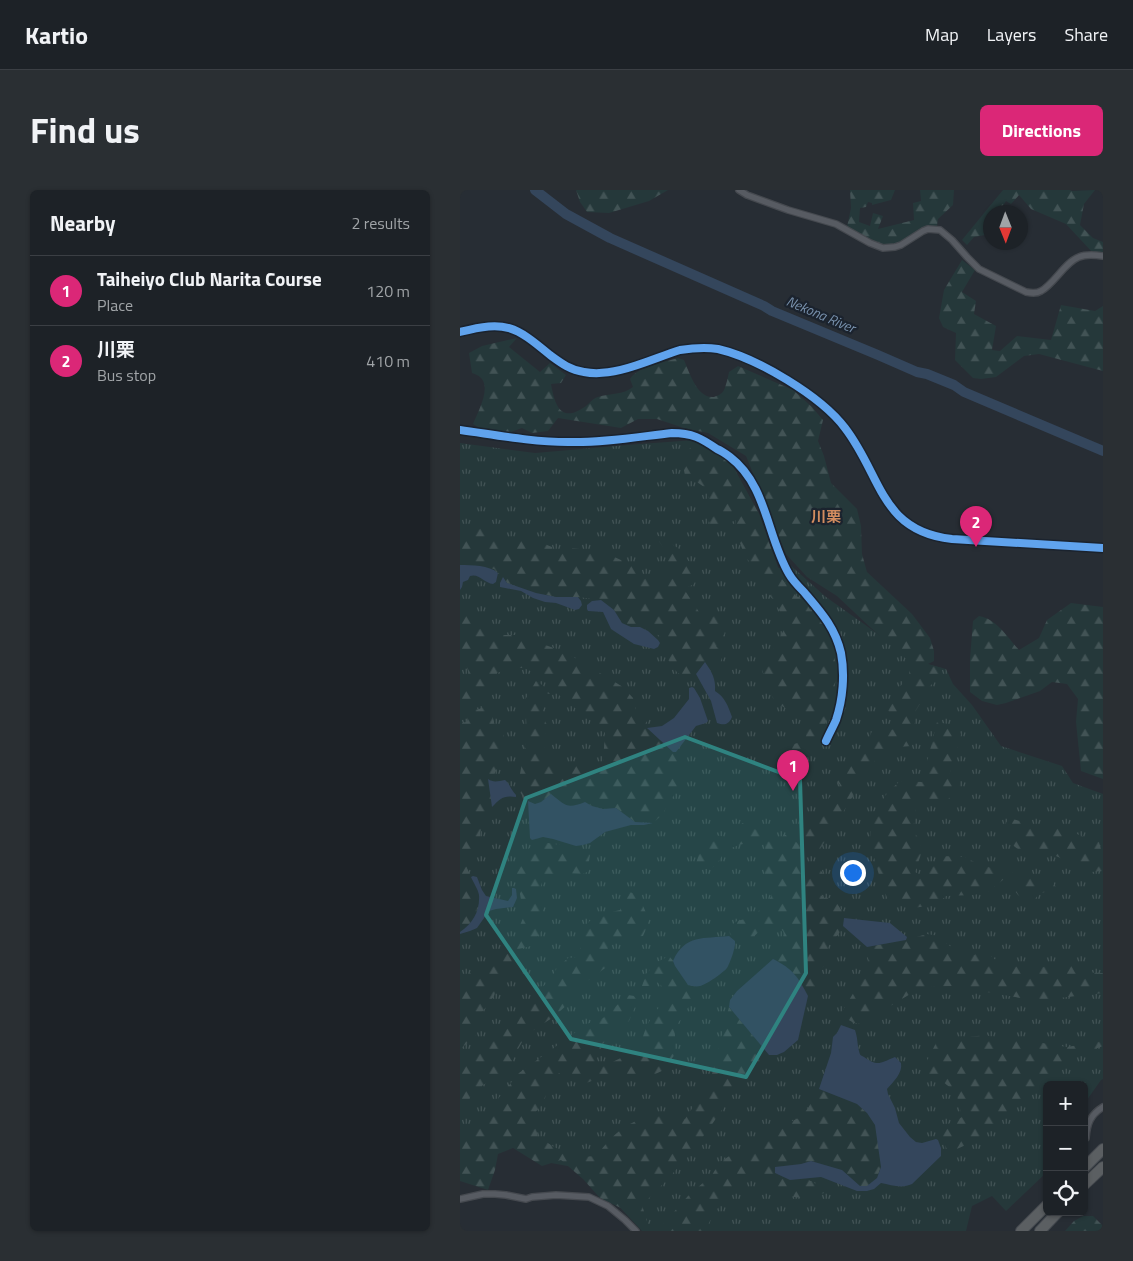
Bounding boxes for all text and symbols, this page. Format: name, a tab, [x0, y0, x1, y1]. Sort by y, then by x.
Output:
text: Kartio	[25, 17, 88, 53]
text: Map	[925, 21, 959, 48]
text: Layers	[987, 21, 1036, 48]
text: Share	[1064, 21, 1108, 48]
text: Find us	[30, 103, 140, 157]
button: Directions	[980, 105, 1103, 156]
north arrow	[983, 205, 1028, 250]
text: Nearby	[50, 207, 115, 239]
text: 2 results	[351, 211, 410, 235]
text: Taiheiyo Club Narita Course	[97, 264, 322, 293]
text: 1	[62, 279, 70, 303]
text: 120 m	[366, 279, 410, 303]
water label: Nekona River	[783, 290, 860, 339]
text: Place	[97, 293, 133, 317]
text: 川栗	[97, 334, 135, 363]
text: 2	[62, 349, 70, 373]
text: 410 m	[366, 349, 410, 373]
text: Bus stop	[97, 363, 156, 387]
district label: 川栗	[811, 505, 841, 528]
pin: 2	[960, 506, 992, 547]
pin: 1	[777, 750, 809, 791]
your location	[840, 860, 866, 886]
map controls	[1043, 1081, 1088, 1216]
button: +	[1043, 1081, 1088, 1126]
button: −	[1043, 1126, 1088, 1171]
button: locate	[1043, 1171, 1088, 1216]

